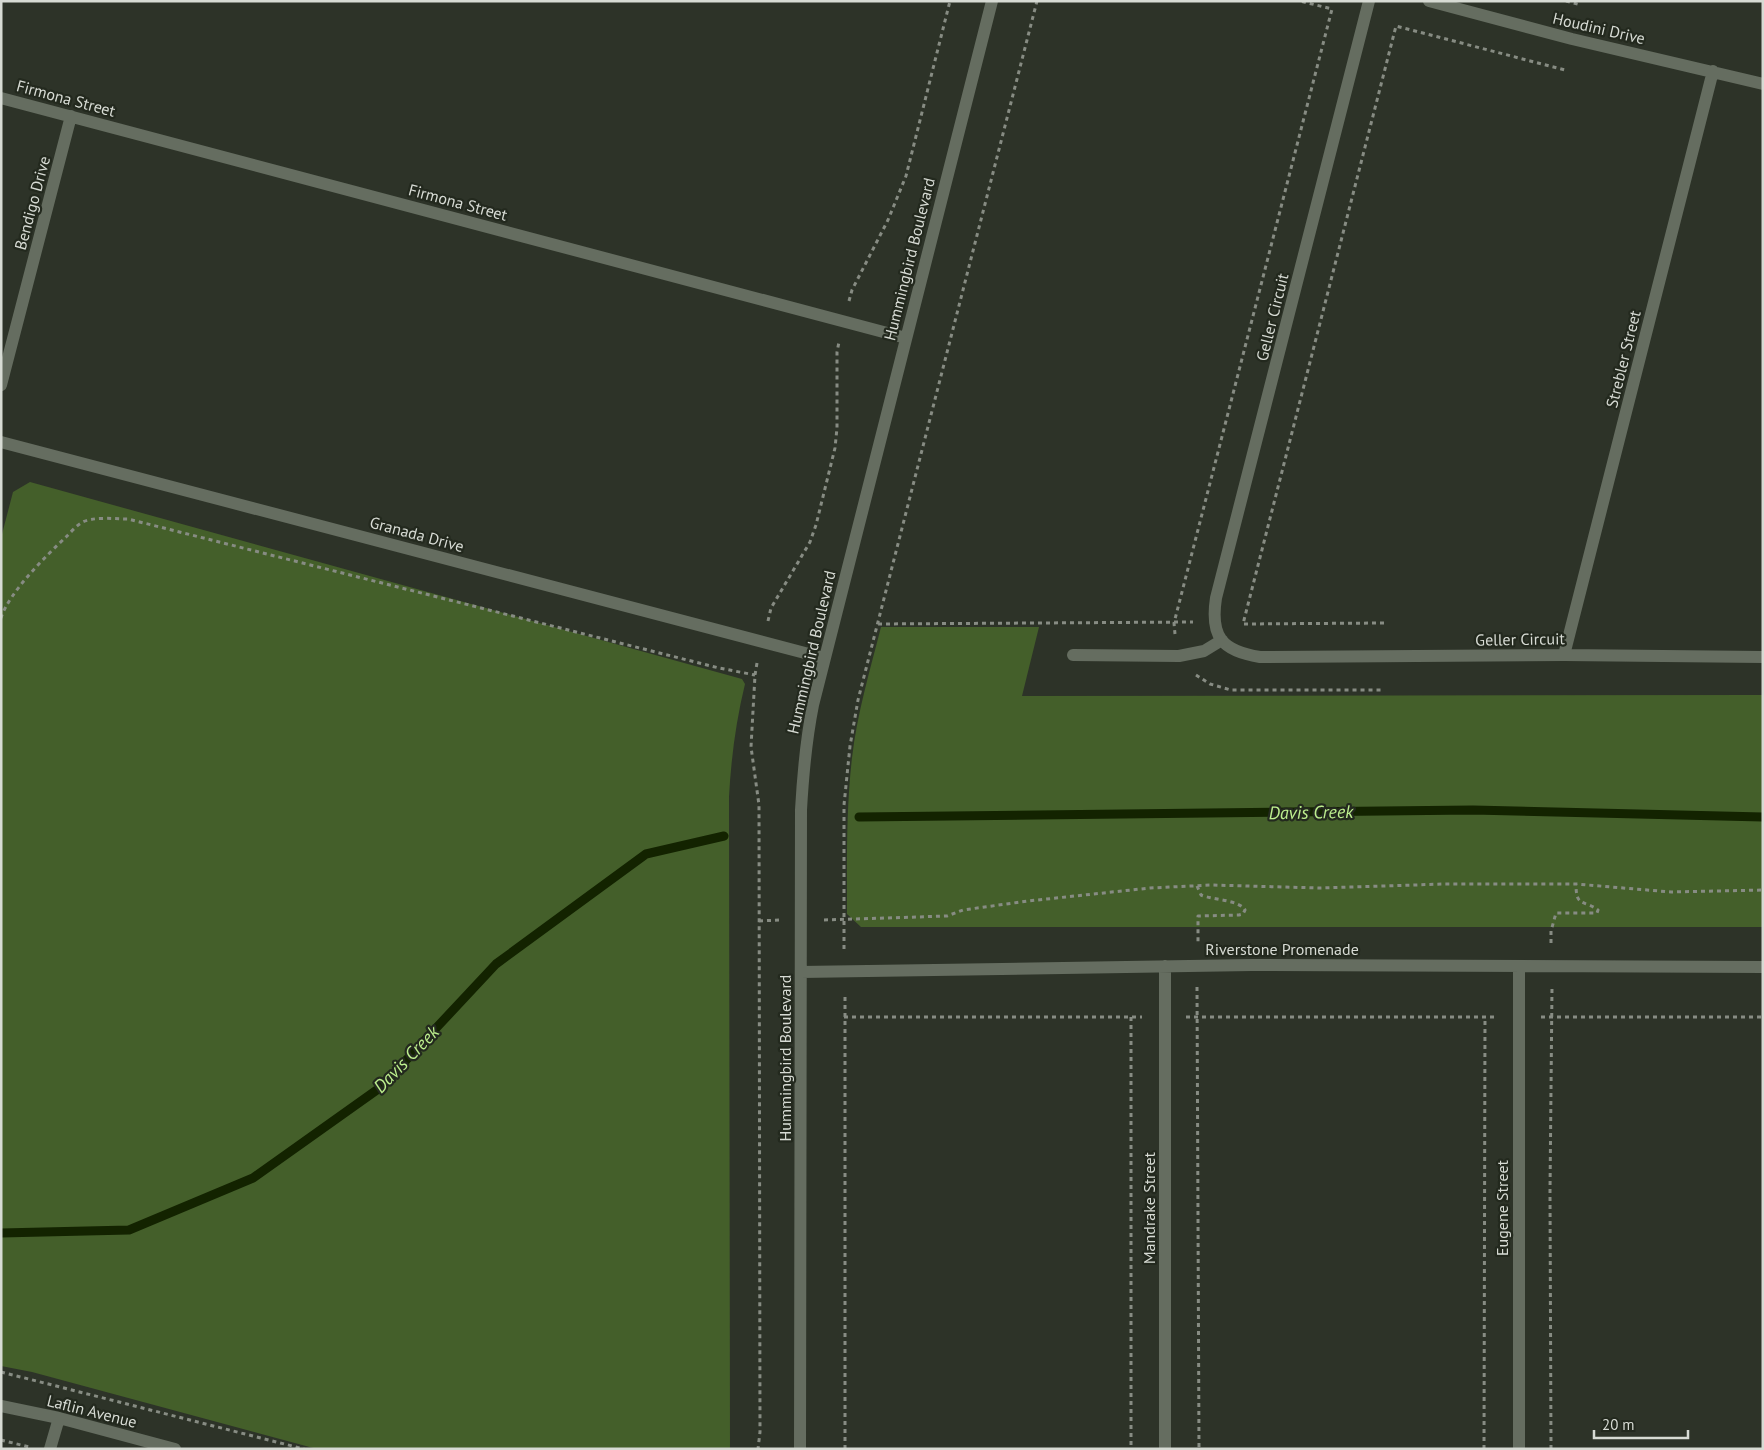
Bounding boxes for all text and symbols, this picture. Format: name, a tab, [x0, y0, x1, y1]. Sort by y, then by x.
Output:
street label: Houdini Drive	[1551, 8, 1647, 48]
street label: Firmona Street	[14, 75, 118, 121]
street label: Bendigo Drive	[10, 154, 54, 252]
street label: Hummingbird Boulevard	[879, 176, 939, 342]
street label: Firmona Street	[406, 179, 510, 225]
street label: Geller Circuit	[1251, 271, 1293, 363]
street label: Strebler Street	[1601, 308, 1645, 410]
street label: Granada Drive	[368, 512, 466, 556]
street label: Hummingbird Boulevard	[782, 568, 840, 736]
street label: Geller Circuit	[1475, 628, 1565, 650]
water label: Davis Creek	[1269, 800, 1354, 824]
street label: Riverstone Promenade	[1205, 939, 1359, 959]
street label: Hummingbird Boulevard	[775, 975, 795, 1141]
water label: Davis Creek	[368, 1020, 444, 1097]
street label: Mandrake Street	[1139, 1151, 1159, 1264]
street label: Eugene Street	[1492, 1159, 1512, 1256]
street label: Laflin Avenue	[45, 1390, 139, 1432]
scale bar	[1594, 1408, 1688, 1440]
text: 20 m	[1602, 1415, 1635, 1434]

